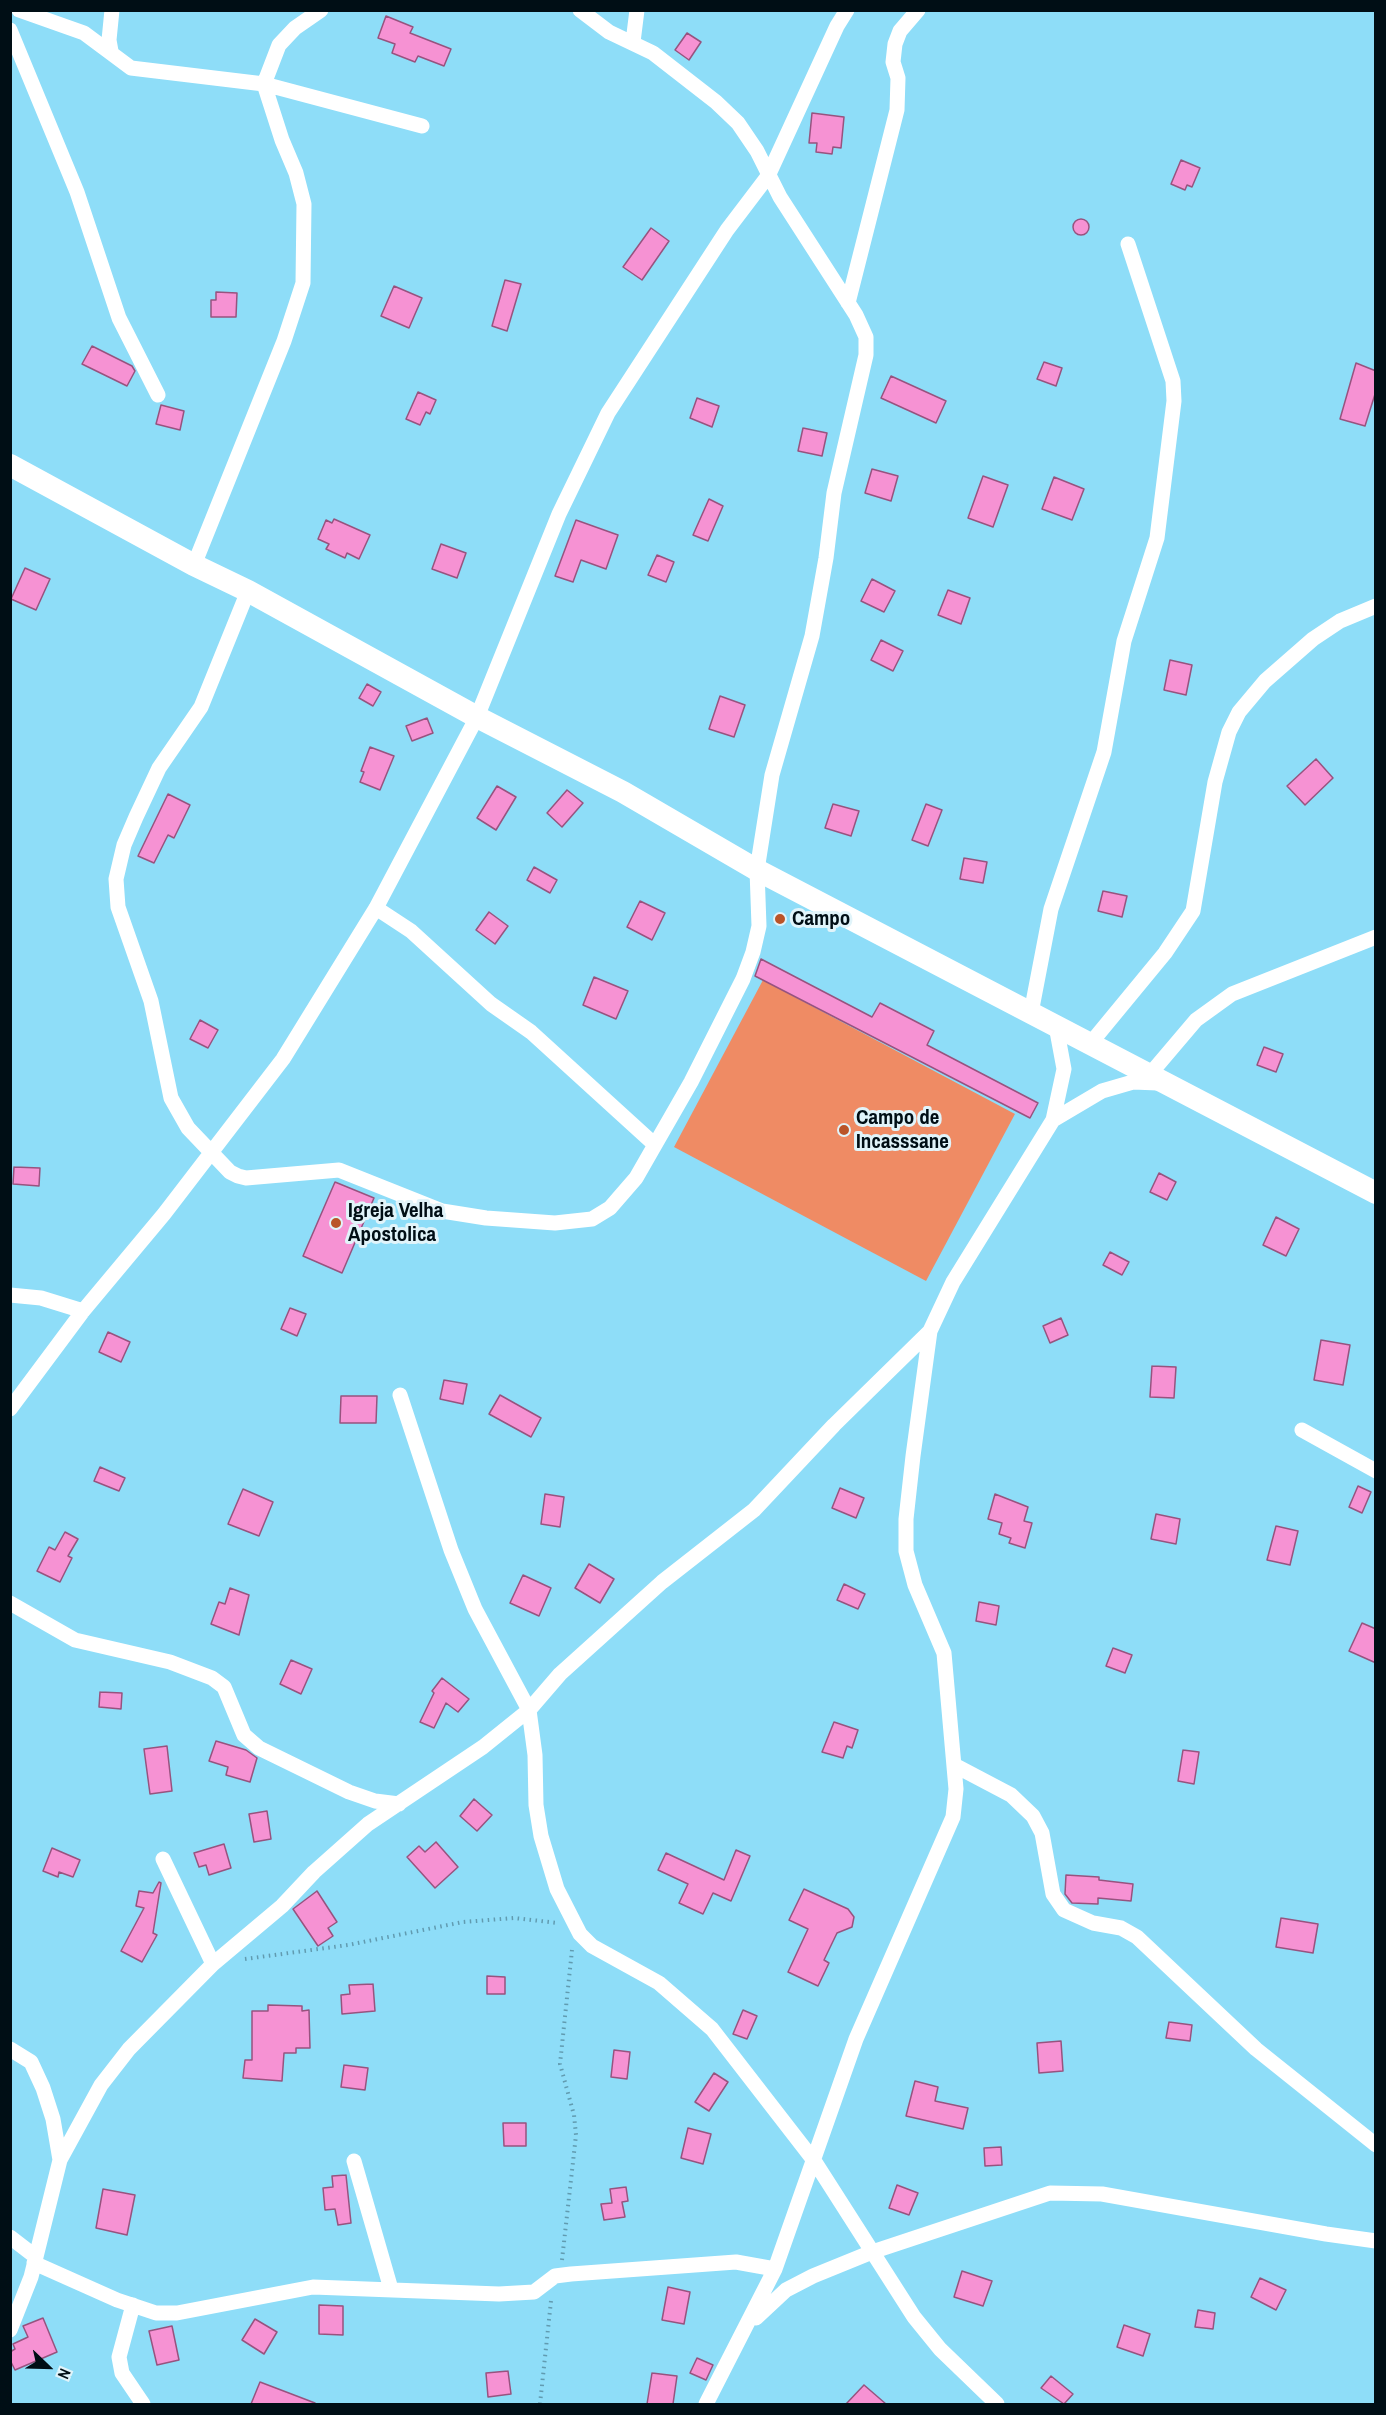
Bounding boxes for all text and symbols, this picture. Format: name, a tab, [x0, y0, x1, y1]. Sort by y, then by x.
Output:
place label: Campo	[792, 906, 850, 932]
marker: Campo	[773, 912, 787, 926]
place label: Campo de Incasssane	[856, 1105, 949, 1155]
marker: Campo de Incasssane	[837, 1123, 851, 1137]
place label: Igreja Velha Apostolica	[348, 1198, 443, 1248]
marker: Igreja Velha Apostolica	[329, 1216, 343, 1230]
north arrow	[18, 2337, 78, 2397]
text: N	[53, 2365, 77, 2383]

